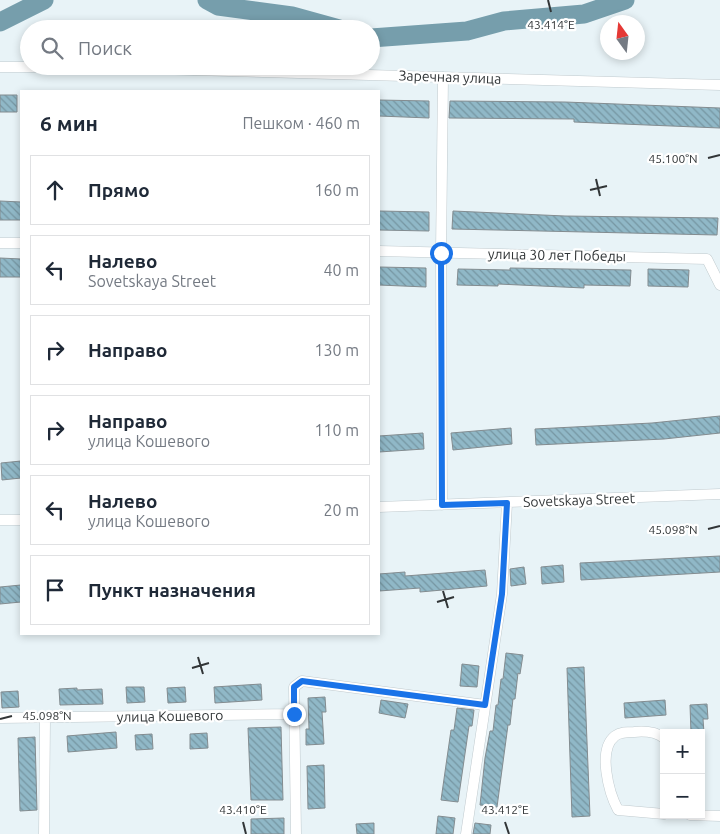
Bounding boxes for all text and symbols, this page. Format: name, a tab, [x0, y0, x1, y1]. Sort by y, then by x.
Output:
north arrow	[600, 15, 645, 60]
text: 43.414°E	[527, 18, 575, 31]
search box	[20, 20, 380, 75]
icon: search	[38, 34, 66, 62]
text: Поиск	[78, 37, 132, 59]
street label: Заречная улица	[398, 67, 502, 87]
text: 6 мин	[40, 111, 98, 135]
text: Пешком · 460 m	[242, 114, 360, 132]
text: 45.100°N	[648, 152, 698, 165]
icon: ahead	[41, 176, 69, 204]
text: Прямо	[88, 179, 150, 201]
text: 160 m	[314, 181, 359, 199]
route start	[430, 242, 453, 265]
street label: улица 30 лет Победы	[488, 246, 626, 264]
text: Налево	[88, 250, 157, 272]
icon: left	[41, 256, 69, 284]
text: 40 m	[323, 261, 359, 279]
text: Sovetskaya Street	[88, 272, 216, 290]
icon: right	[41, 336, 69, 364]
text: Направо	[88, 339, 168, 361]
text: 130 m	[314, 341, 359, 359]
text: Направо	[88, 410, 168, 432]
icon: right	[41, 416, 69, 444]
text: 110 m	[314, 421, 359, 439]
text: улица Кошевого	[88, 432, 210, 450]
text: Налево	[88, 490, 157, 512]
street label: Sovetskaya Street	[523, 490, 636, 510]
icon: left	[41, 496, 69, 524]
text: 20 m	[323, 501, 359, 519]
text: улица Кошевого	[88, 512, 210, 530]
text: 45.098°N	[648, 523, 698, 536]
icon: arrive	[41, 576, 69, 604]
text: Пункт назначения	[88, 579, 256, 601]
route end	[283, 703, 306, 726]
street label: улица Кошевого	[116, 707, 224, 725]
text: 45.098°N	[22, 709, 72, 722]
map controls	[660, 729, 705, 819]
button: +	[660, 729, 705, 774]
button: −	[660, 774, 705, 819]
text: 43.410°E	[219, 803, 267, 816]
text: 43.412°E	[481, 803, 529, 816]

